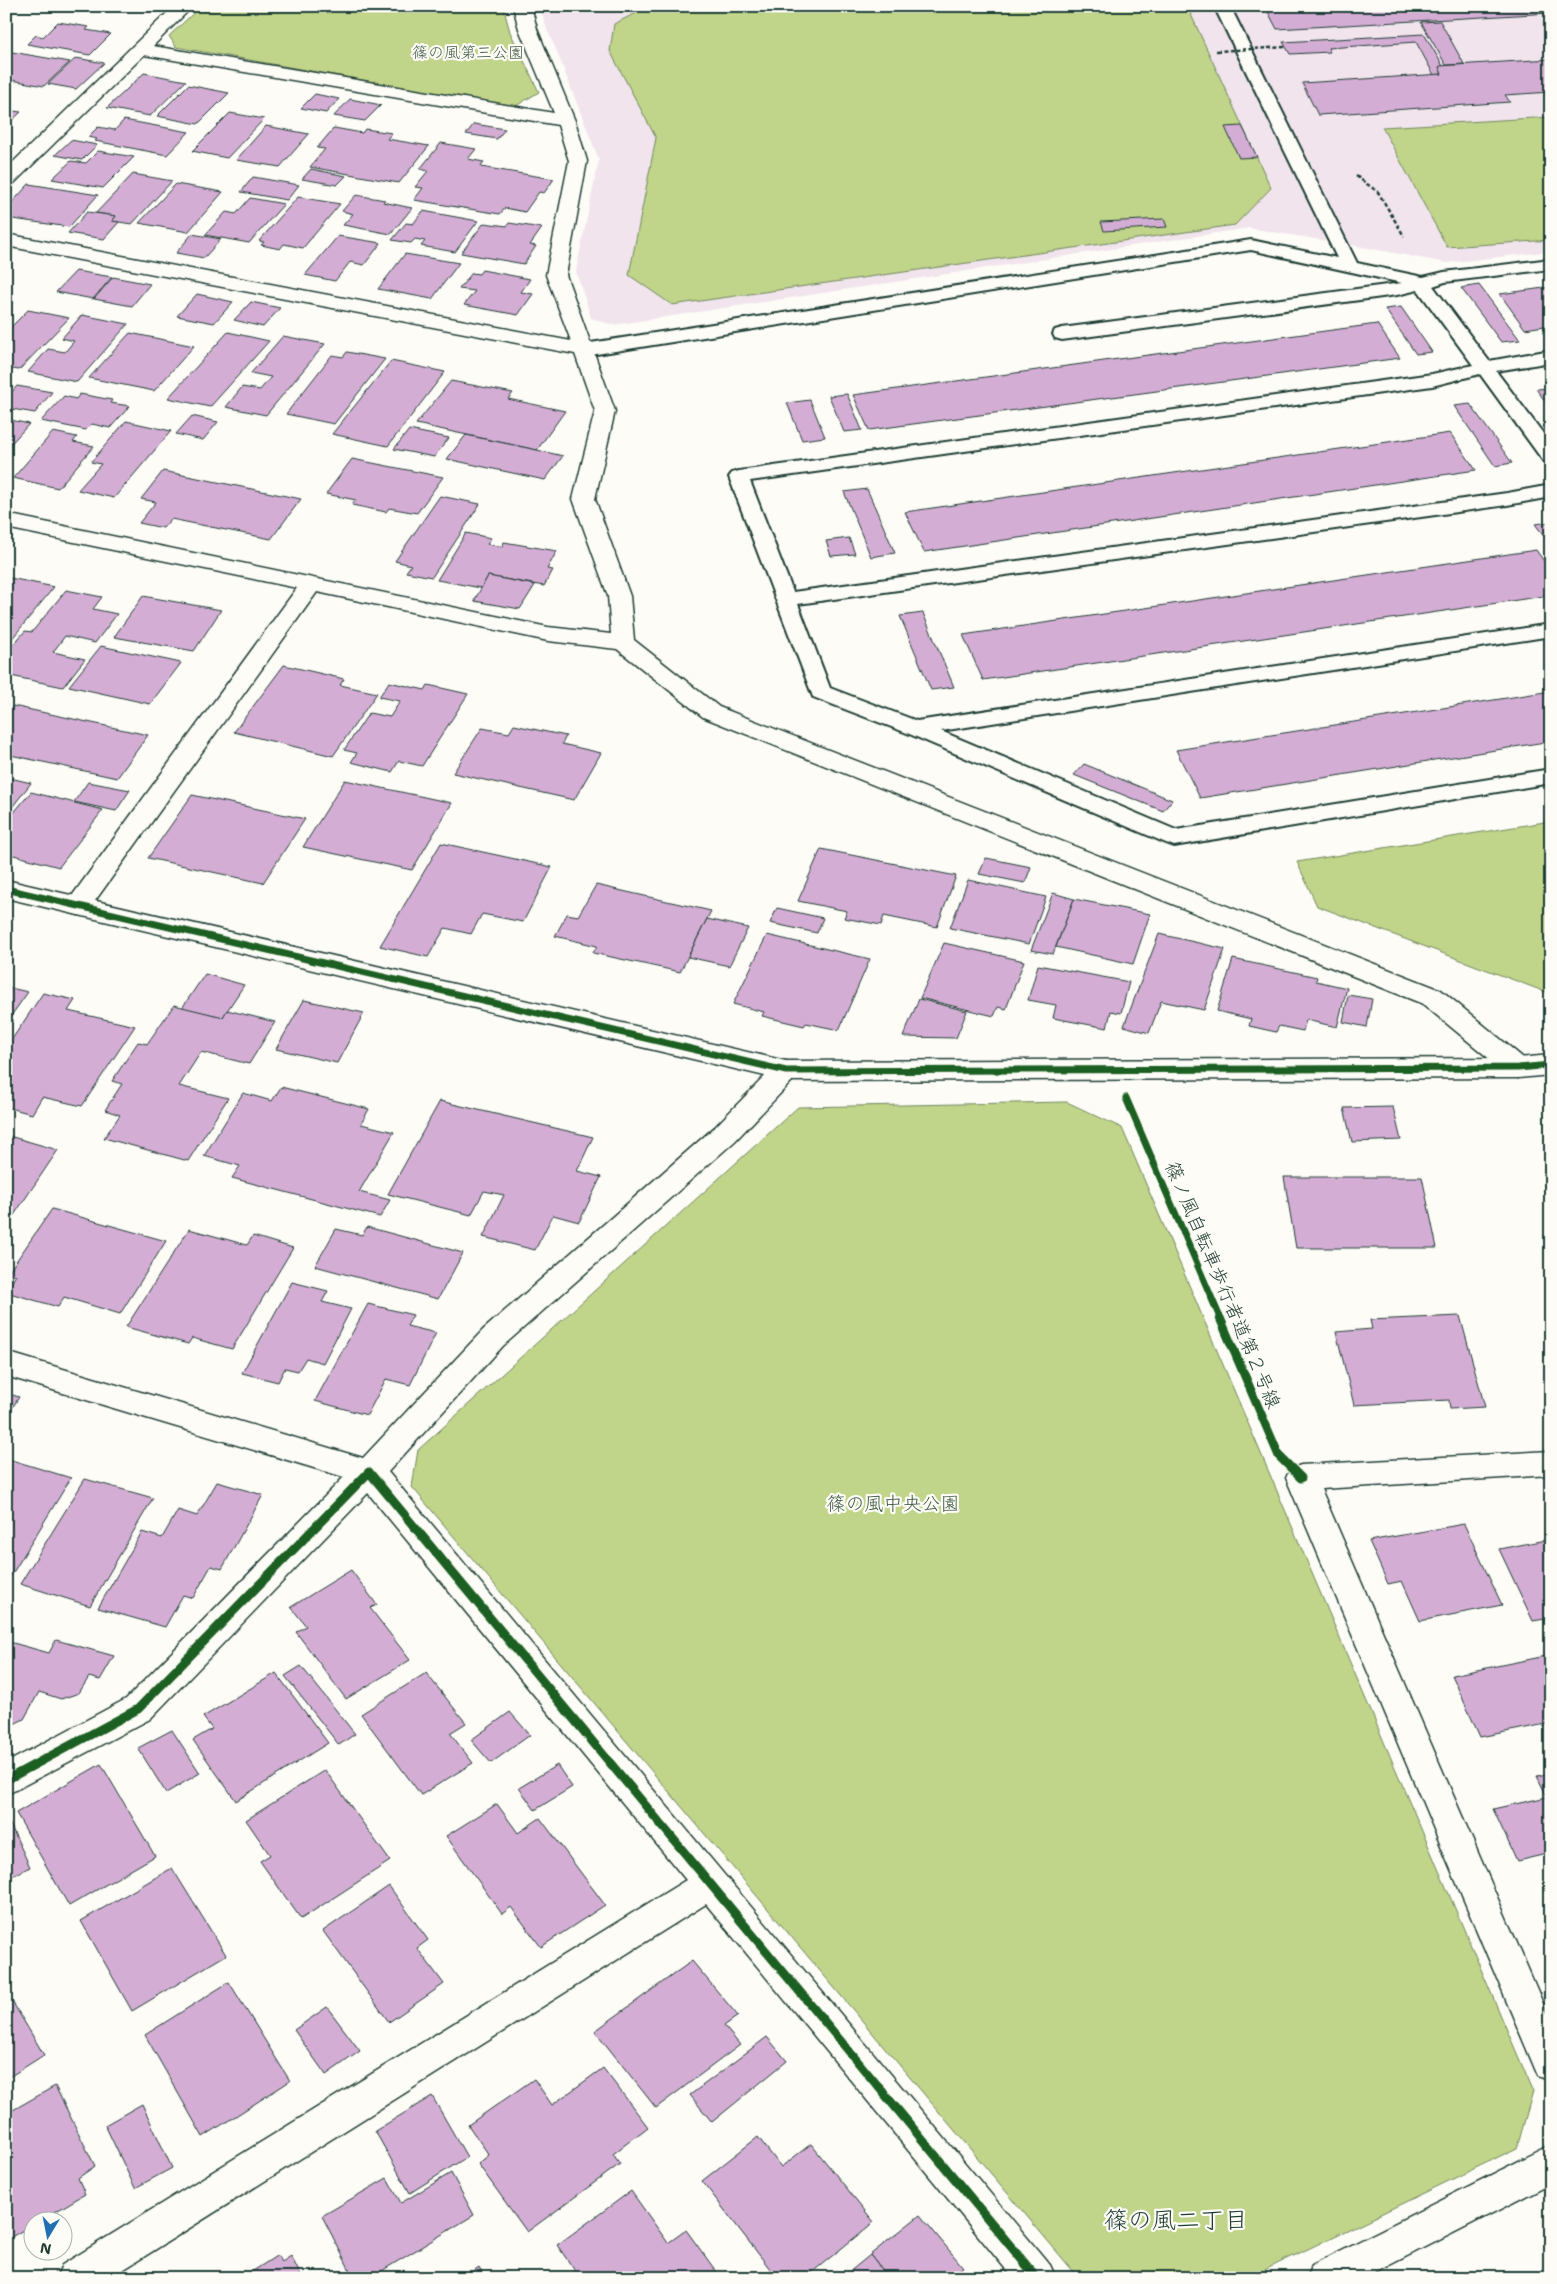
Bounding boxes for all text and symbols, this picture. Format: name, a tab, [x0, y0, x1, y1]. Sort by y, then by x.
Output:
park label: 篠の風第三公園	[412, 42, 524, 63]
street label: 篠ノ風自転車歩行者道第２号線	[1160, 1158, 1286, 1412]
park label: 篠の風中央公園	[826, 1491, 960, 1516]
district label: 篠の風二丁目	[1104, 2204, 1248, 2236]
north arrow	[22, 2212, 72, 2262]
text: N	[39, 2239, 53, 2259]

